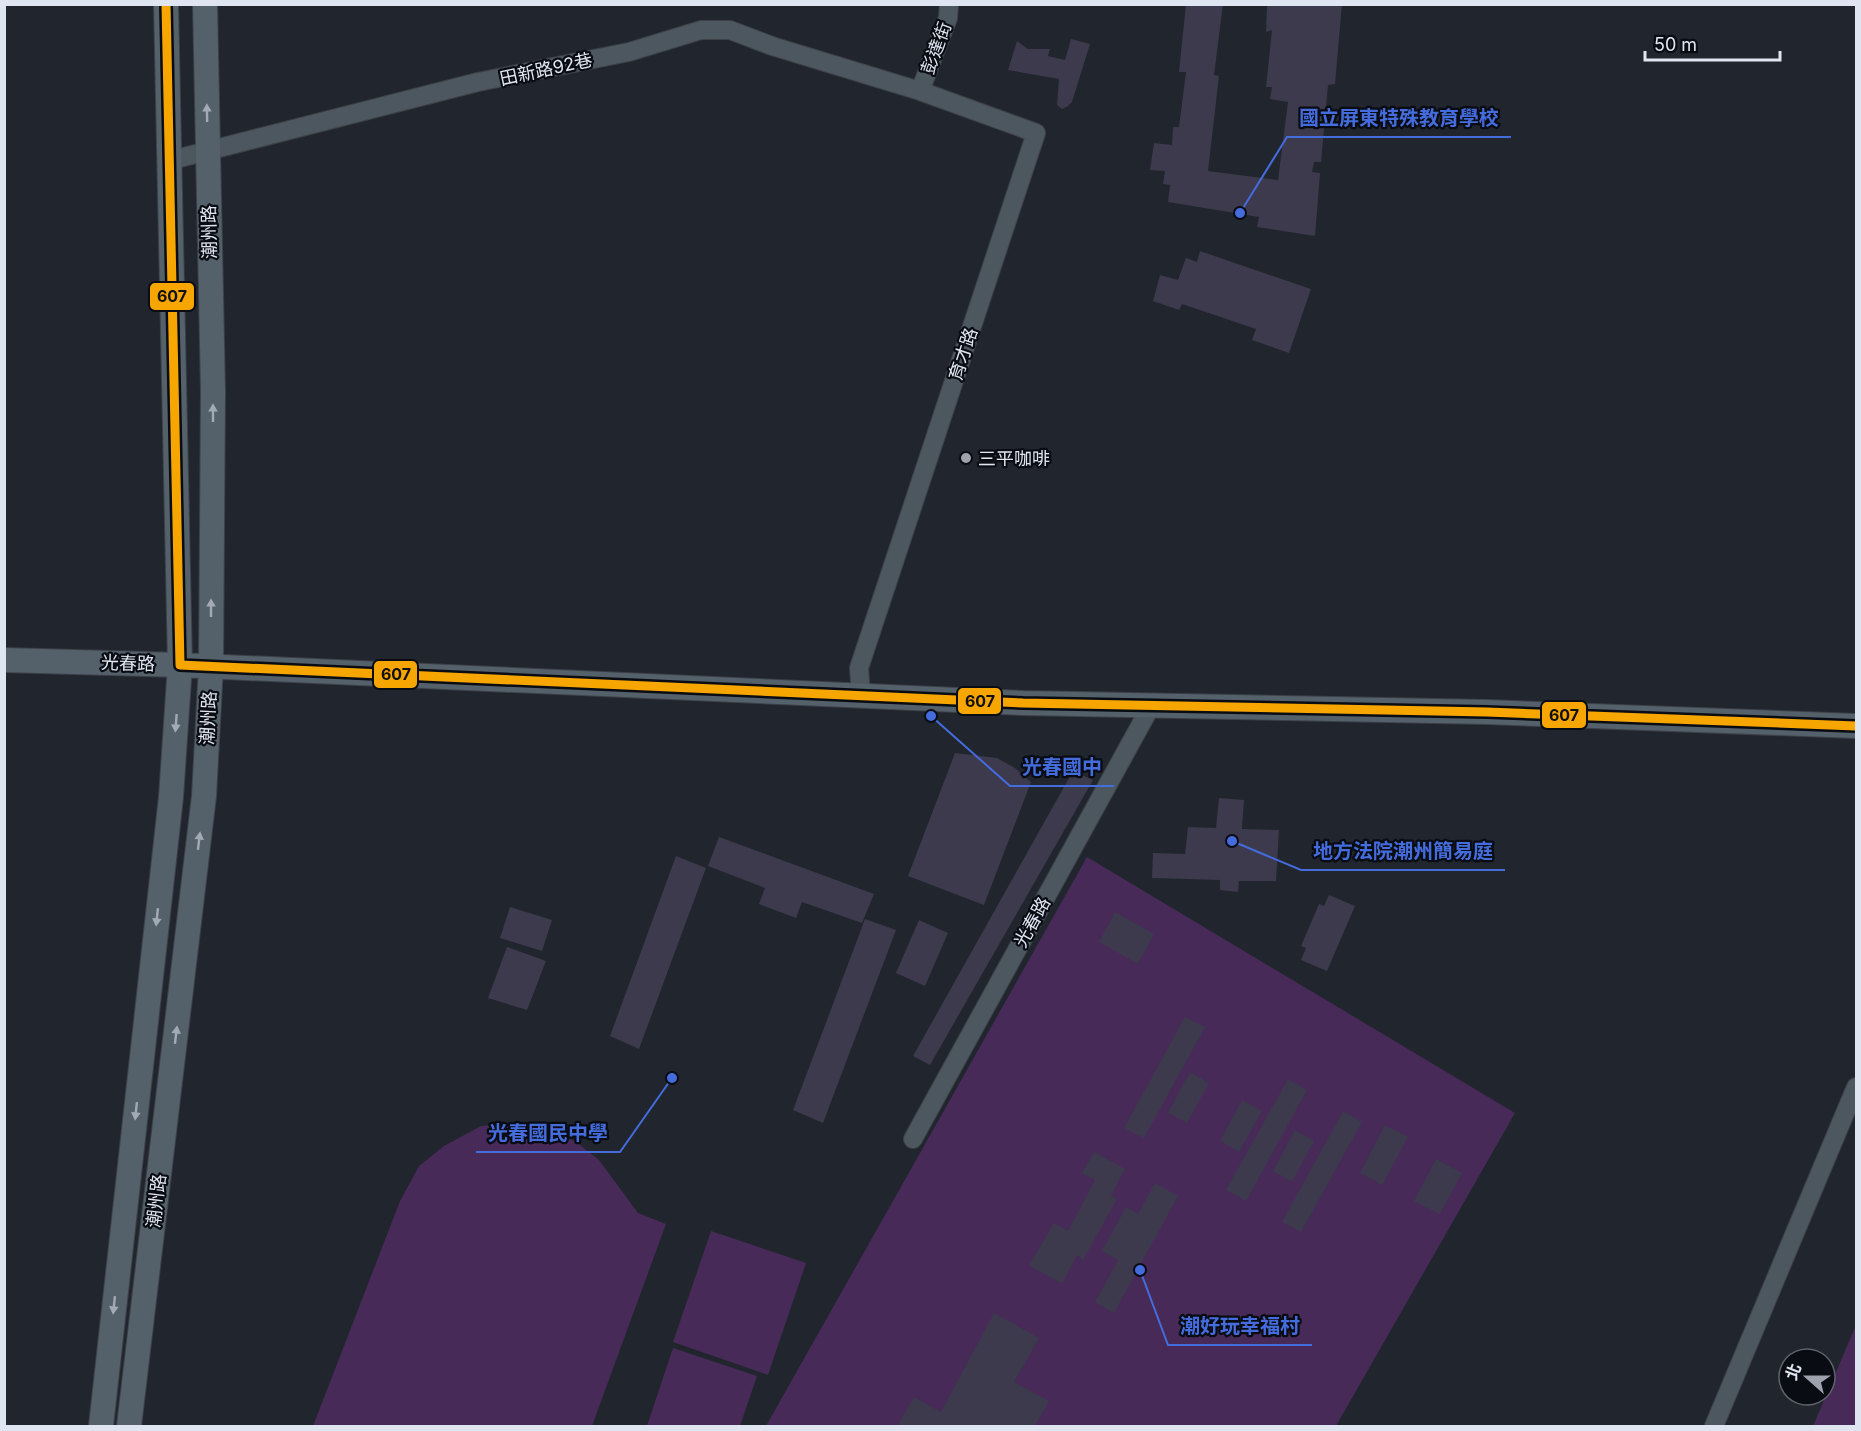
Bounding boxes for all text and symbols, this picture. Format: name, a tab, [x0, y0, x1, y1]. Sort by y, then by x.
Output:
street label: 彭達街	[917, 19, 955, 77]
scale bar	[1645, 24, 1780, 62]
text: 50 m	[1654, 34, 1697, 55]
street label: 田新路92巷	[498, 49, 594, 89]
callout: 國立屏東特殊教育學校	[1287, 99, 1511, 137]
one-way arrow	[202, 103, 212, 122]
text: 國立屏東特殊教育學校	[1299, 106, 1499, 130]
street label: 潮州路	[198, 205, 220, 259]
line badge: 607	[149, 282, 195, 311]
text: 607	[157, 286, 187, 306]
street label: 育才路	[945, 325, 981, 383]
one-way arrow	[208, 403, 218, 422]
place label: 三平咖啡	[978, 448, 1050, 469]
marker: 三平咖啡	[959, 451, 973, 465]
one-way arrow	[207, 598, 216, 617]
street label: 光春路	[101, 652, 155, 674]
line badge: 607	[373, 660, 418, 689]
text: 607	[381, 664, 411, 684]
line badge: 607	[957, 687, 1002, 715]
street label: 潮州路	[196, 690, 220, 746]
text: 607	[965, 691, 995, 711]
line badge: 607	[1541, 701, 1587, 729]
text: 607	[1549, 705, 1579, 725]
one-way arrow	[171, 714, 181, 733]
callout: 光春國中	[1010, 748, 1114, 786]
text: 光春國中	[1022, 755, 1102, 779]
one-way arrow	[194, 832, 203, 851]
callout: 地方法院潮州簡易庭	[1301, 832, 1505, 870]
text: 地方法院潮州簡易庭	[1313, 839, 1493, 863]
street label: 光春路	[1010, 893, 1054, 951]
one-way arrow	[152, 908, 162, 927]
one-way arrow	[171, 1025, 180, 1044]
one-way arrow	[131, 1102, 140, 1121]
callout: 光春國民中學	[476, 1114, 620, 1152]
text: 光春國民中學	[488, 1121, 608, 1145]
street label: 潮州路	[142, 1173, 170, 1229]
one-way arrow	[109, 1296, 119, 1315]
callout: 潮好玩幸福村	[1168, 1307, 1312, 1345]
text: 潮好玩幸福村	[1180, 1314, 1300, 1338]
north arrow	[1777, 1347, 1837, 1407]
text: 北	[1781, 1361, 1805, 1383]

